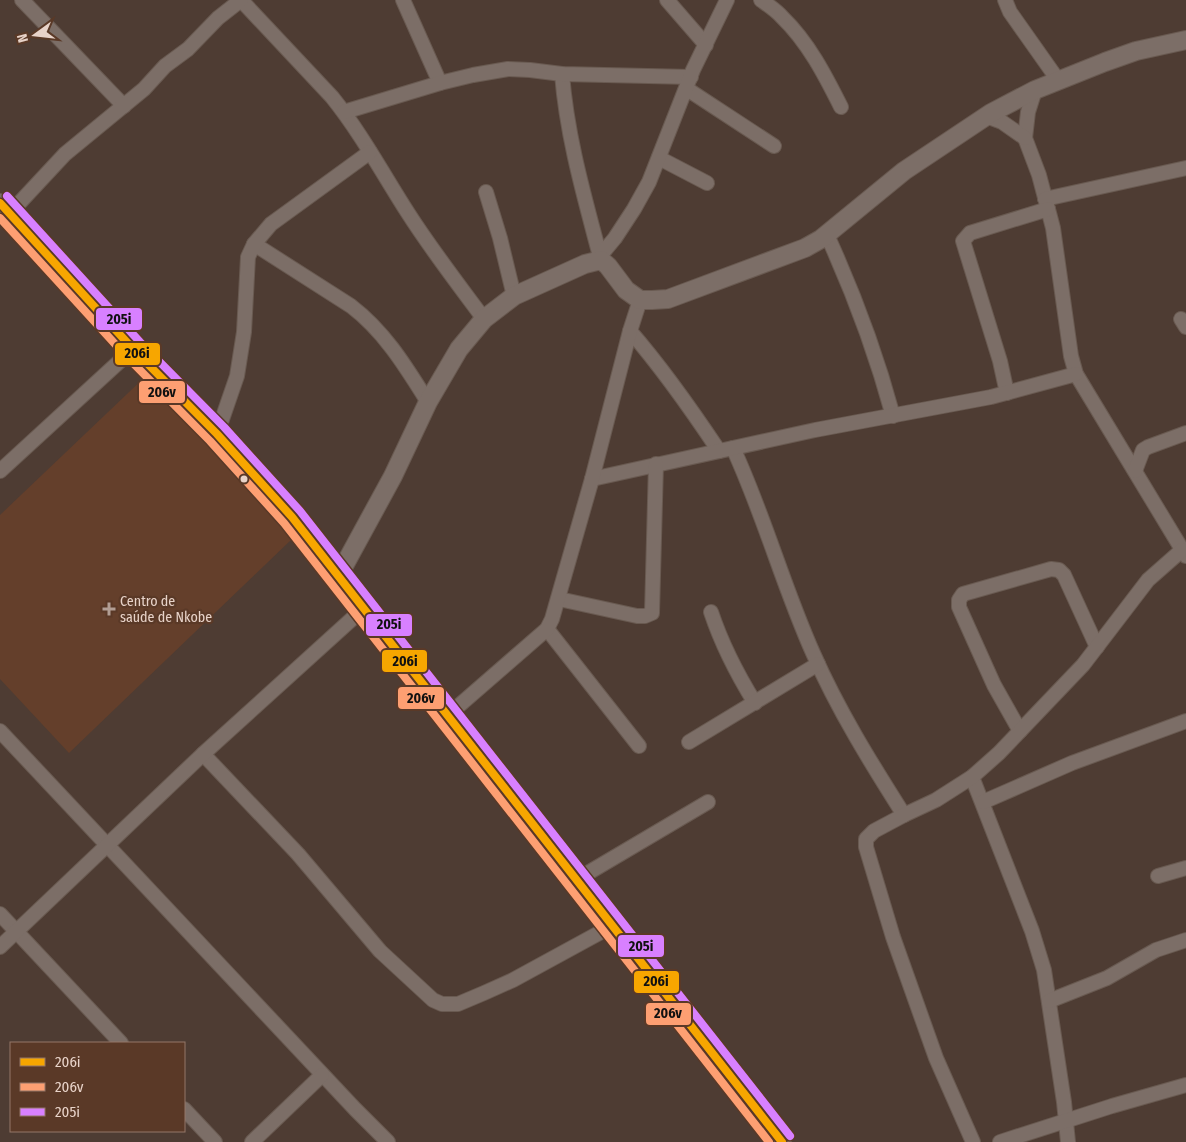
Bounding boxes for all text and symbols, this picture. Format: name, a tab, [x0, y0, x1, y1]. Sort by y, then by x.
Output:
north arrow	[10, 10, 60, 60]
text: N	[14, 32, 32, 44]
line badge: 205i	[95, 307, 143, 331]
text: 205i	[106, 311, 132, 328]
line badge: 206i	[114, 342, 161, 366]
text: 206i	[123, 345, 150, 362]
line badge: 206v	[138, 380, 186, 404]
text: 206v	[147, 384, 176, 401]
unlabelled marker	[239, 474, 249, 484]
place label: Centro de saúde de Nkobe	[120, 593, 212, 626]
marker: Centro de saúde de Nkobe	[102, 602, 116, 616]
line badge: 205i	[365, 613, 413, 637]
text: 205i	[376, 616, 402, 633]
line badge: 206i	[381, 649, 428, 673]
text: 206i	[391, 653, 418, 670]
line badge: 206v	[397, 686, 445, 710]
text: 206v	[406, 690, 435, 707]
line badge: 205i	[617, 934, 665, 958]
text: 205i	[628, 938, 654, 955]
line badge: 206i	[633, 970, 680, 994]
text: 206i	[642, 973, 669, 990]
line badge: 206v	[645, 1002, 692, 1026]
text: 206v	[653, 1005, 682, 1022]
legend	[10, 1042, 185, 1132]
text: 206i	[55, 1053, 81, 1071]
text: 206v	[55, 1078, 84, 1096]
text: 205i	[55, 1103, 80, 1121]

